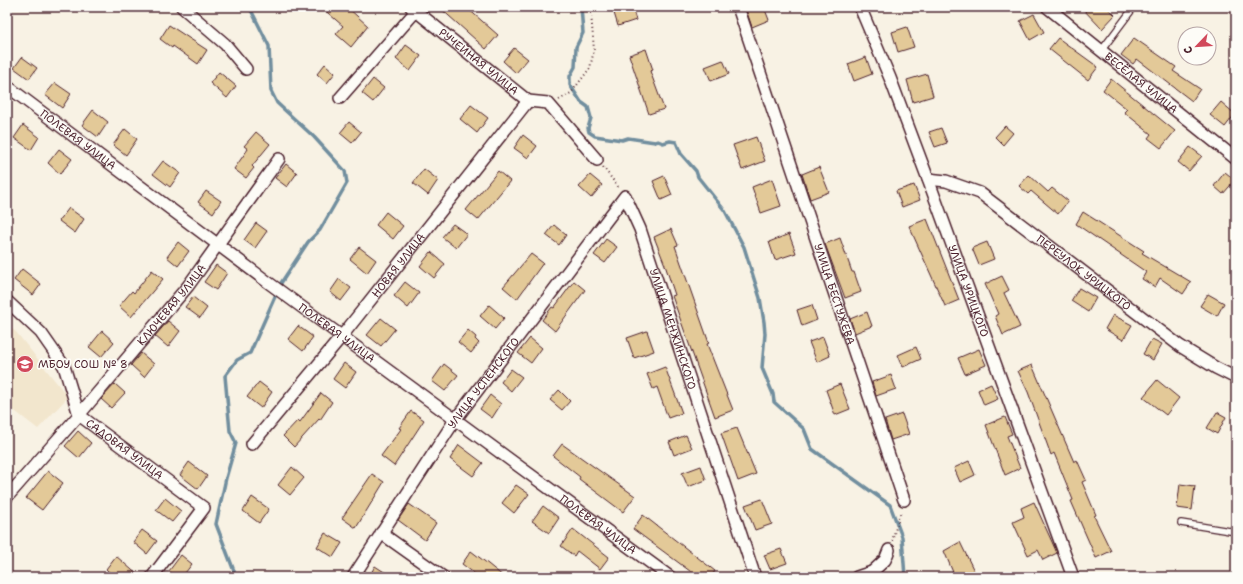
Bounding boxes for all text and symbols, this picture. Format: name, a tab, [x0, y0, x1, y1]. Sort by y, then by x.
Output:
street label: РУЧЕЙНАЯ УЛИЦА	[436, 25, 522, 98]
north arrow	[1177, 26, 1217, 66]
text: С	[1180, 44, 1197, 56]
street label: ВЕСЁЛАЯ УЛИЦА	[1102, 49, 1181, 117]
street label: ПОЛЕВАЯ УЛИЦА	[37, 106, 119, 173]
street label: НОВАЯ УЛИЦА	[368, 230, 428, 300]
street label: ПЕРЕУЛОК УРИЦКОГО	[1033, 231, 1134, 314]
street label: УЛИЦА БЕСТУЖЕВА	[811, 242, 859, 347]
street label: УЛИЦА УРИЦКОГО	[945, 243, 992, 339]
street label: КЛЮЧЕВАЯ УЛИЦА	[134, 261, 209, 348]
street label: УЛИЦА МЕНЖИНСКОГО	[646, 267, 700, 391]
street label: ПОЛЕВАЯ УЛИЦА	[296, 300, 378, 366]
street label: УЛИЦА УСПЕНСКОГО	[444, 334, 523, 431]
school or university icon: МБОУ СОШ № 8	[15, 354, 35, 374]
place label: МБОУ СОШ № 8	[38, 357, 128, 372]
street label: САДОВАЯ УЛИЦА	[83, 415, 166, 483]
street label: ПОЛЕВАЯ УЛИЦА	[557, 491, 640, 557]

